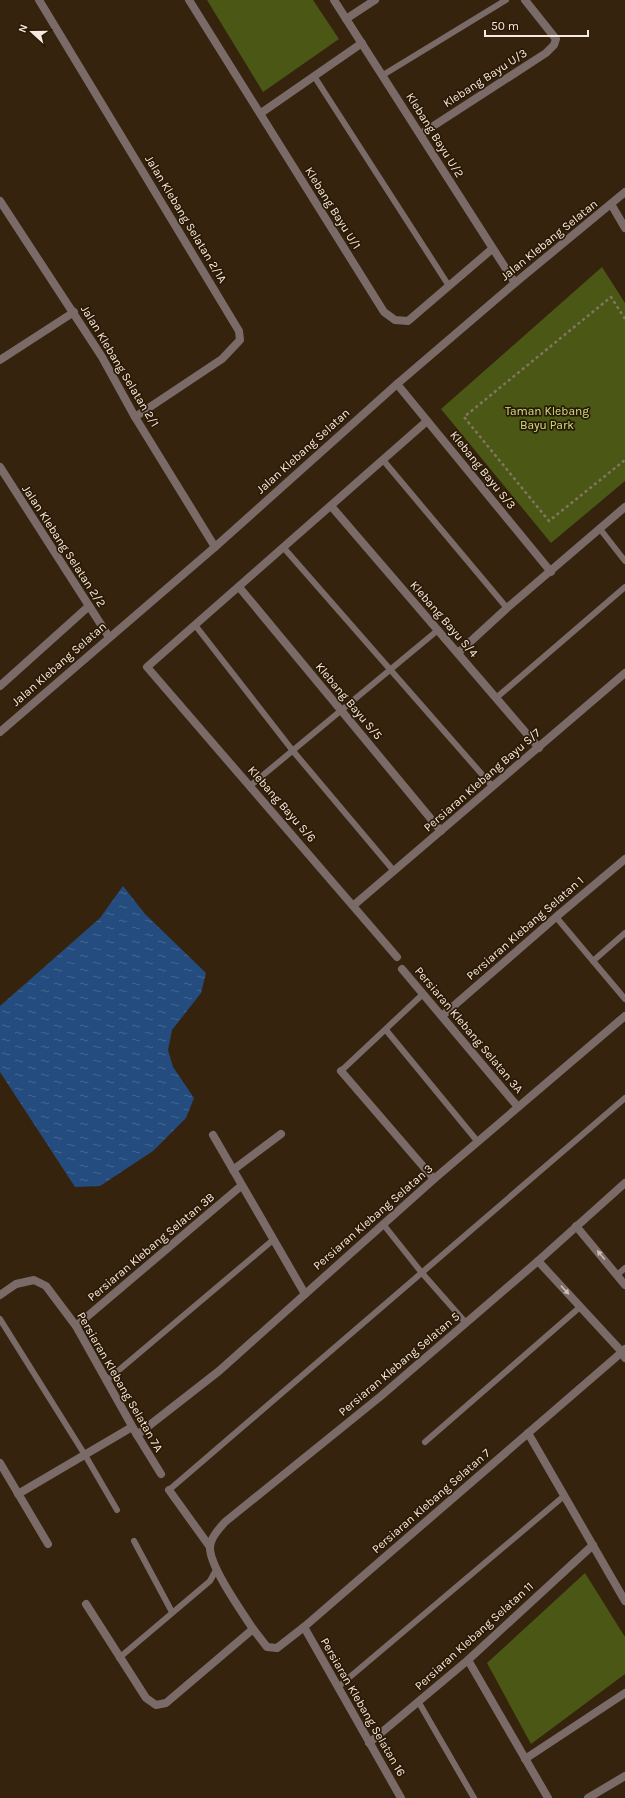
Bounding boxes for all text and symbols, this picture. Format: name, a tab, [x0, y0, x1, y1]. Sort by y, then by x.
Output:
north arrow	[12, 12, 52, 52]
scale bar	[485, 12, 588, 38]
text: 50 m	[491, 19, 519, 33]
text: N	[16, 23, 31, 35]
street label: Klebang Bayu U/3	[440, 46, 530, 110]
street label: Klebang Bayu U/2	[403, 90, 467, 180]
street label: Jalan Klebang Selatan 2/1A	[142, 153, 230, 285]
street label: Klebang Bayu U/1	[302, 164, 364, 252]
street label: Jalan Klebang Selatan	[498, 197, 600, 283]
street label: Jalan Klebang Selatan 2/1	[78, 303, 162, 429]
park label: Taman Klebang Bayu Park	[505, 404, 589, 432]
street label: Jalan Klebang Selatan	[253, 405, 353, 497]
street label: Klebang Bayu S/3	[447, 428, 519, 512]
street label: Jalan Klebang Selatan 2/2	[19, 482, 109, 610]
street label: Klebang Bayu S/4	[407, 578, 481, 660]
street label: Jalan Klebang Selatan	[9, 619, 109, 709]
street label: Klebang Bayu S/5	[313, 660, 385, 743]
street label: Persiaran Klebang Bayu S/7	[421, 725, 543, 834]
street label: Klebang Bayu S/6	[245, 763, 319, 845]
street label: Persiaran Klebang Selatan 1	[464, 873, 586, 983]
street label: Persiaran Klebang Selatan 3A	[412, 964, 526, 1096]
street label: Persiaran Klebang Selatan 3	[310, 1161, 436, 1273]
street label: Persiaran Klebang Selatan 3B	[85, 1190, 217, 1304]
one-way arrow	[596, 1250, 605, 1261]
one-way arrow	[560, 1285, 569, 1295]
street label: Persiaran Klebang Selatan 5	[336, 1309, 462, 1419]
street label: Persiaran Klebang Selatan 7A	[74, 1310, 166, 1455]
street label: Persiaran Klebang Selatan 7	[369, 1446, 493, 1556]
street label: Persiaran Klebang Selatan 11	[412, 1579, 536, 1693]
street label: Persiaran Klebang Selatan 16	[318, 1635, 408, 1779]

